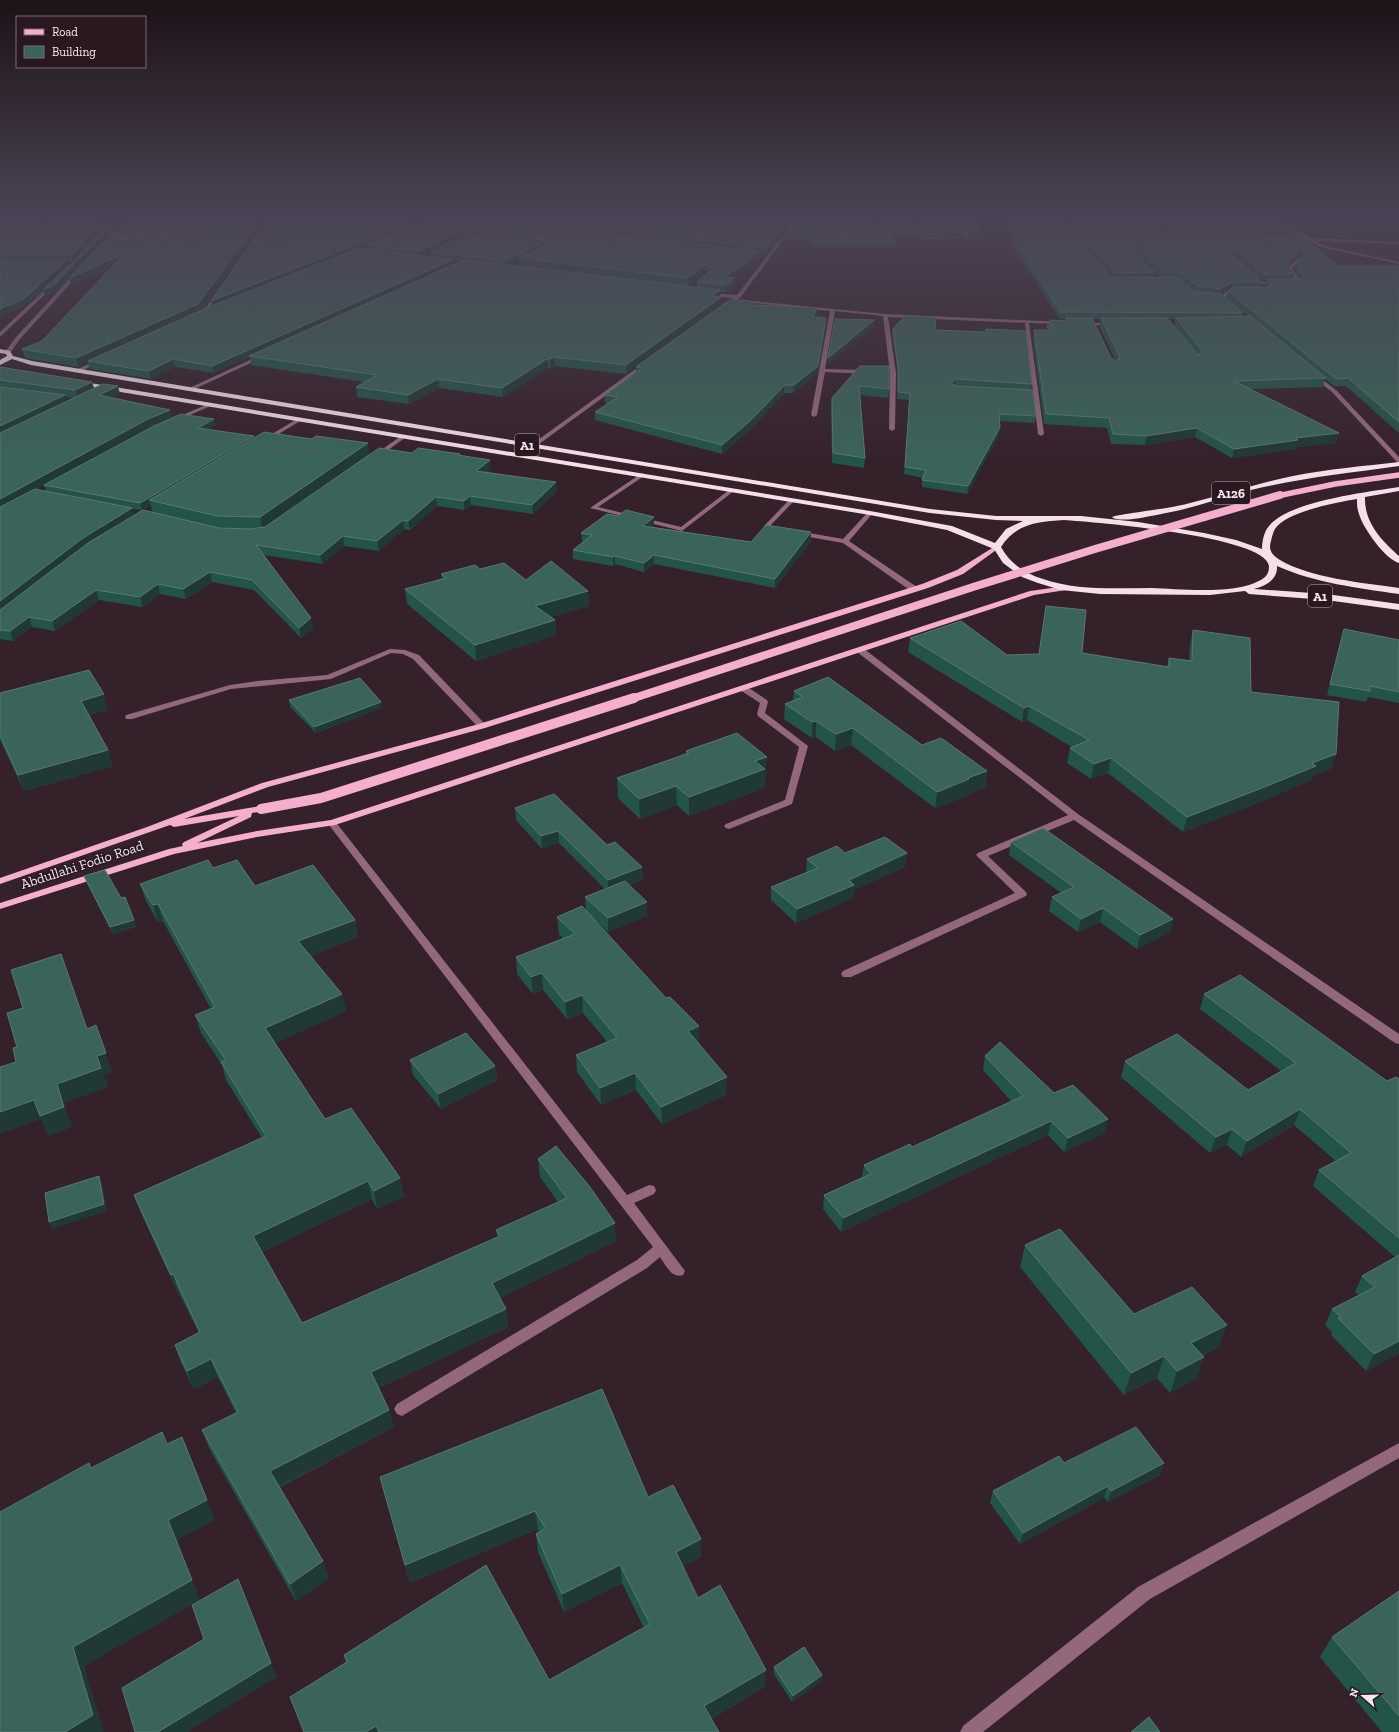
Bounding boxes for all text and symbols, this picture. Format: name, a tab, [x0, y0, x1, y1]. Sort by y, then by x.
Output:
legend	[16, 16, 146, 68]
text: Road	[52, 25, 78, 39]
text: Building	[52, 45, 96, 59]
road number: A1	[515, 434, 539, 456]
road number: A126	[1212, 482, 1250, 504]
road number: A1	[1308, 585, 1332, 607]
street label: Abdullahi Fodio Road	[18, 837, 146, 893]
north arrow	[1343, 1676, 1383, 1716]
text: N	[1347, 1686, 1362, 1699]

